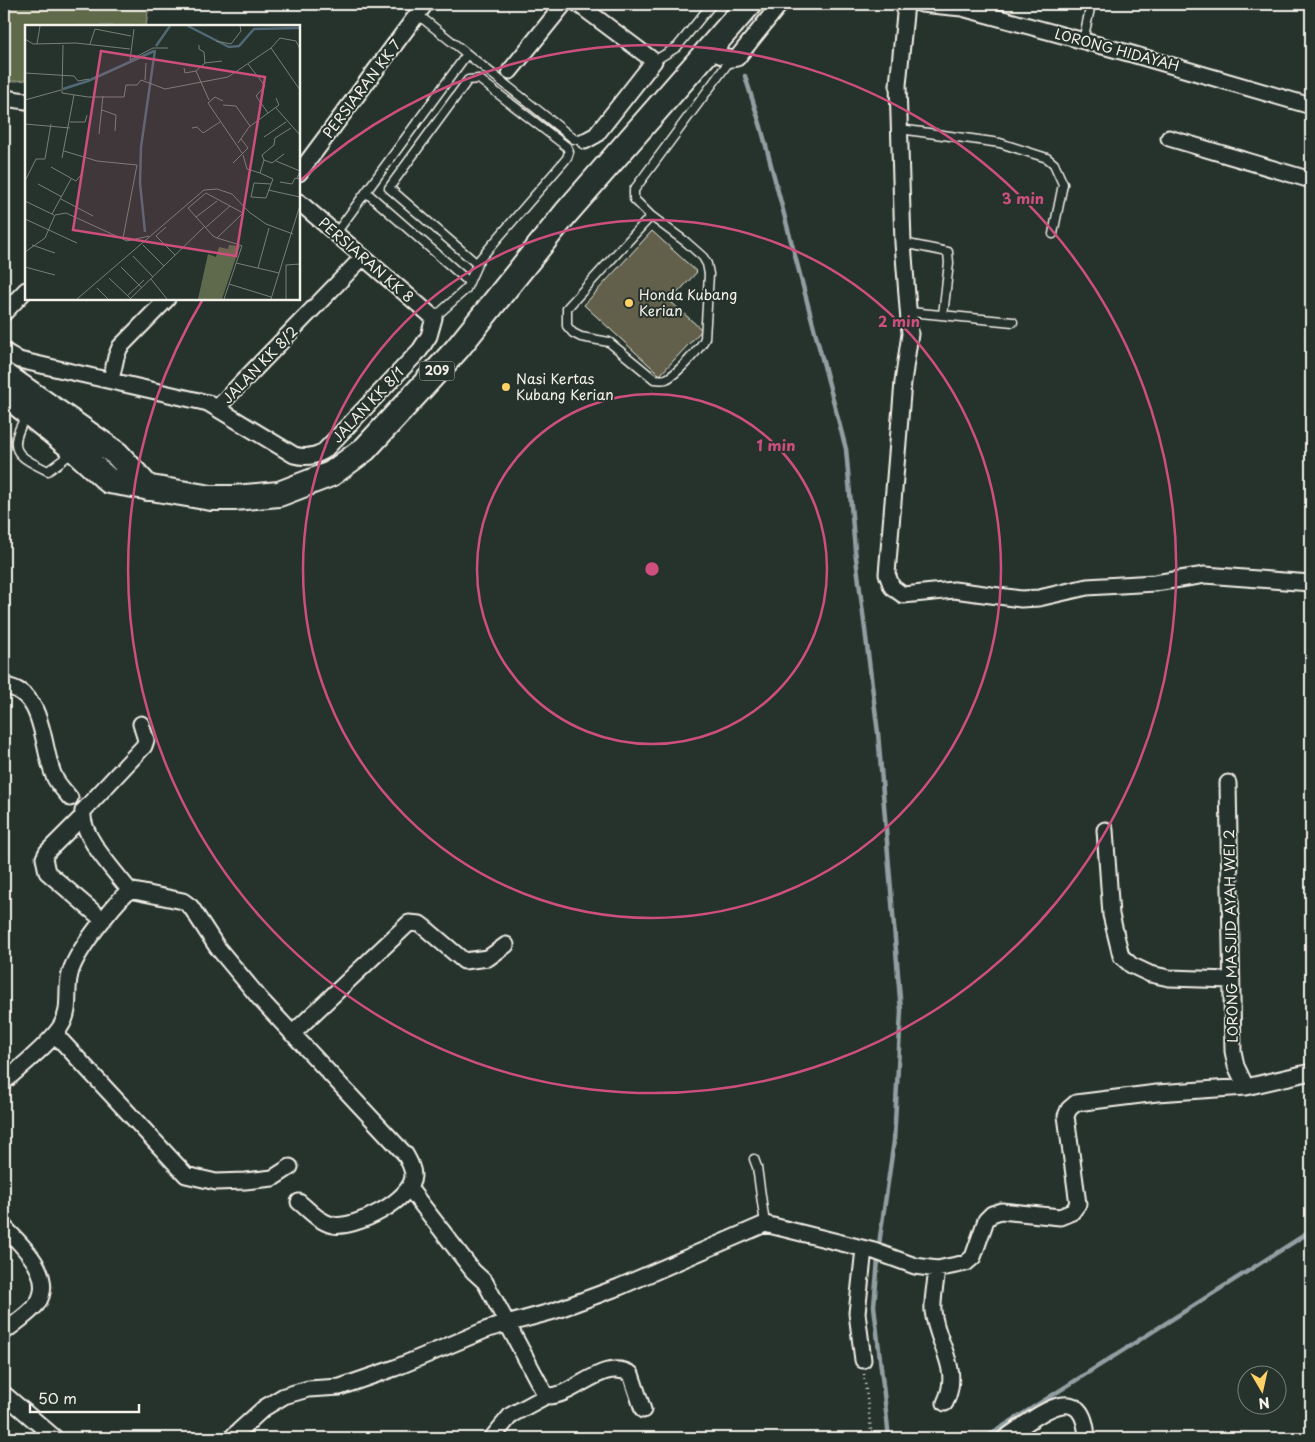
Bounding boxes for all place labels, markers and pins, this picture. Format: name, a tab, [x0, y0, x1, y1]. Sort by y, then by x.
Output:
place label: Honda Kubang Kerian	[639, 284, 737, 321]
marker: Honda Kubang Kerian	[623, 297, 635, 309]
place label: Nasi Kertas Kubang Kerian	[516, 368, 614, 405]
marker: Nasi Kertas Kubang Kerian	[500, 381, 512, 393]
centre of rings	[643, 560, 661, 578]

